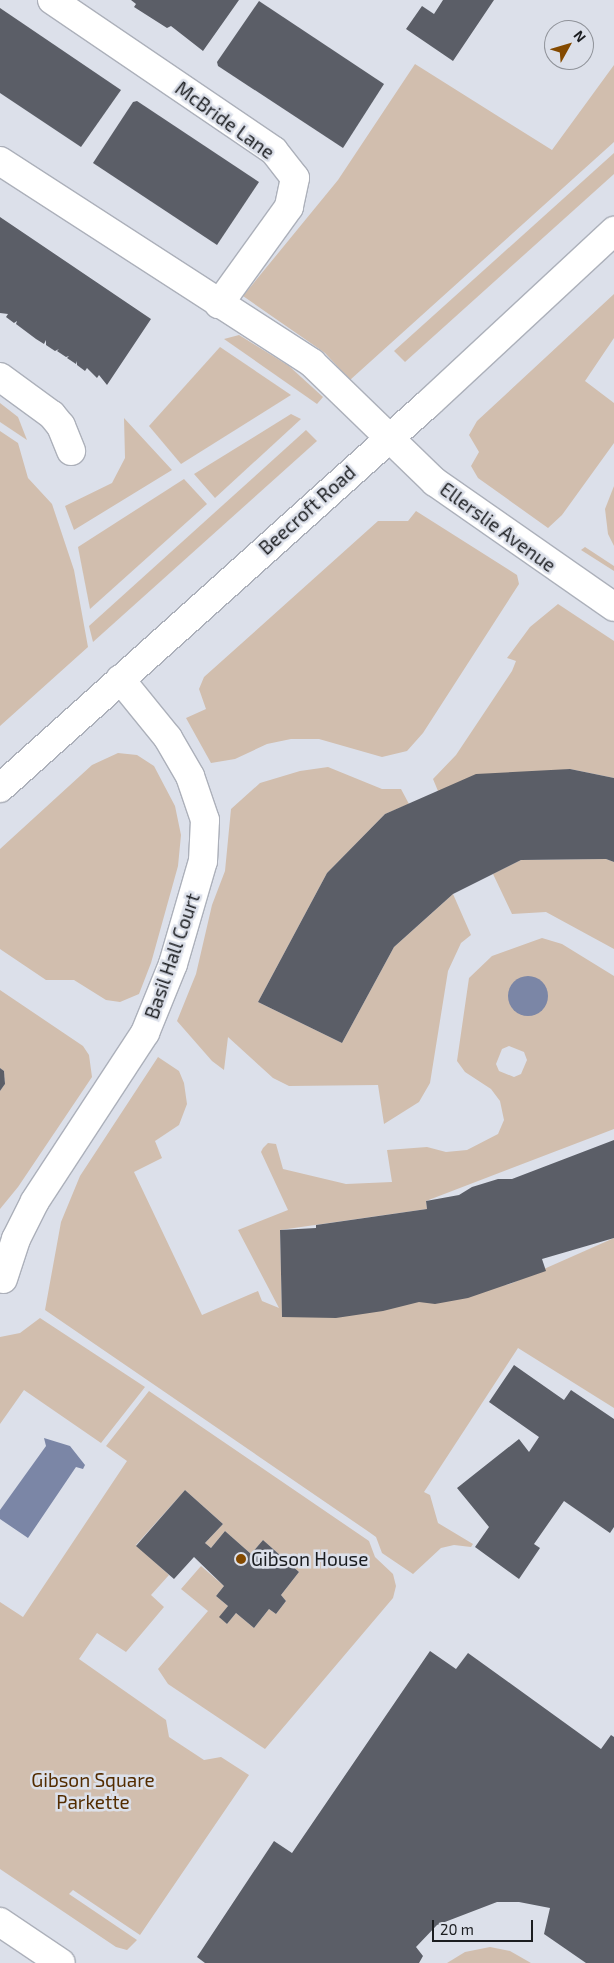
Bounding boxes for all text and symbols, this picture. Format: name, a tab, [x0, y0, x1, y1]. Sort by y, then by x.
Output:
north arrow	[544, 20, 594, 70]
text: N	[570, 27, 590, 45]
street label: McBride Lane	[171, 76, 279, 164]
street label: Beecroft Road	[254, 461, 360, 559]
street label: Ellerslie Avenue	[436, 477, 560, 577]
street label: Basil Hall Court	[140, 890, 204, 1022]
place label: Gibson House	[251, 1548, 368, 1570]
marker: Gibson House	[235, 1553, 247, 1565]
park label: Gibson Square Parkette	[31, 1769, 155, 1813]
scale bar	[434, 1910, 535, 1942]
text: 20 m	[440, 1920, 474, 1938]

